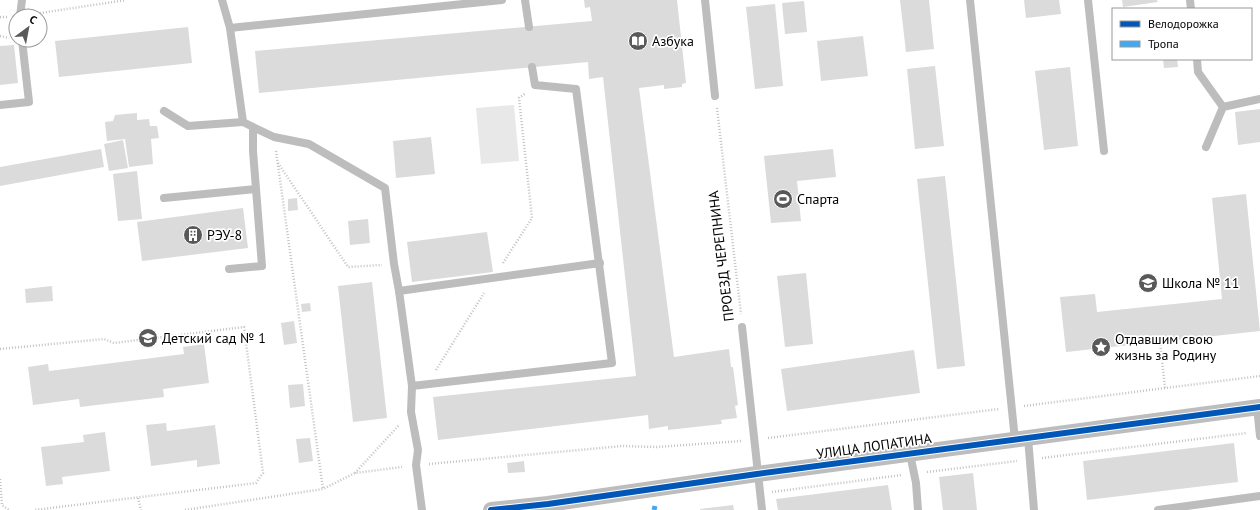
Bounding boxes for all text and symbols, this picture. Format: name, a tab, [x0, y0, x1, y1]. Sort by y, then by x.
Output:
north arrow	[8, 8, 48, 48]
legend	[1112, 8, 1252, 60]
text: С	[27, 12, 40, 27]
text: Велодорожка	[1148, 16, 1219, 31]
library icon: Азбука	[627, 30, 649, 52]
place label: Азбука	[652, 32, 694, 50]
text: Тропа	[1148, 36, 1179, 51]
sports icon: Спарта	[772, 188, 794, 210]
street label: ПРОЕЗД ЧЕРЕПНИНА	[704, 189, 738, 322]
place label: Спарта	[797, 190, 839, 208]
building icon: РЭУ-8	[182, 224, 204, 246]
place label: РЭУ-8	[207, 226, 242, 244]
school or university icon: Школа № 11	[1137, 272, 1159, 294]
place label: Школа № 11	[1162, 274, 1239, 292]
school or university icon: Детский сад № 1	[137, 327, 159, 349]
place label: Детский сад № 1	[162, 329, 266, 347]
place label: Отдавшим свою жизнь за Родину	[1115, 330, 1217, 364]
place icon: Отдавшим свою жизнь за Родину	[1090, 336, 1112, 358]
street label: УЛИЦА ЛОПАТИНА	[815, 429, 934, 463]

